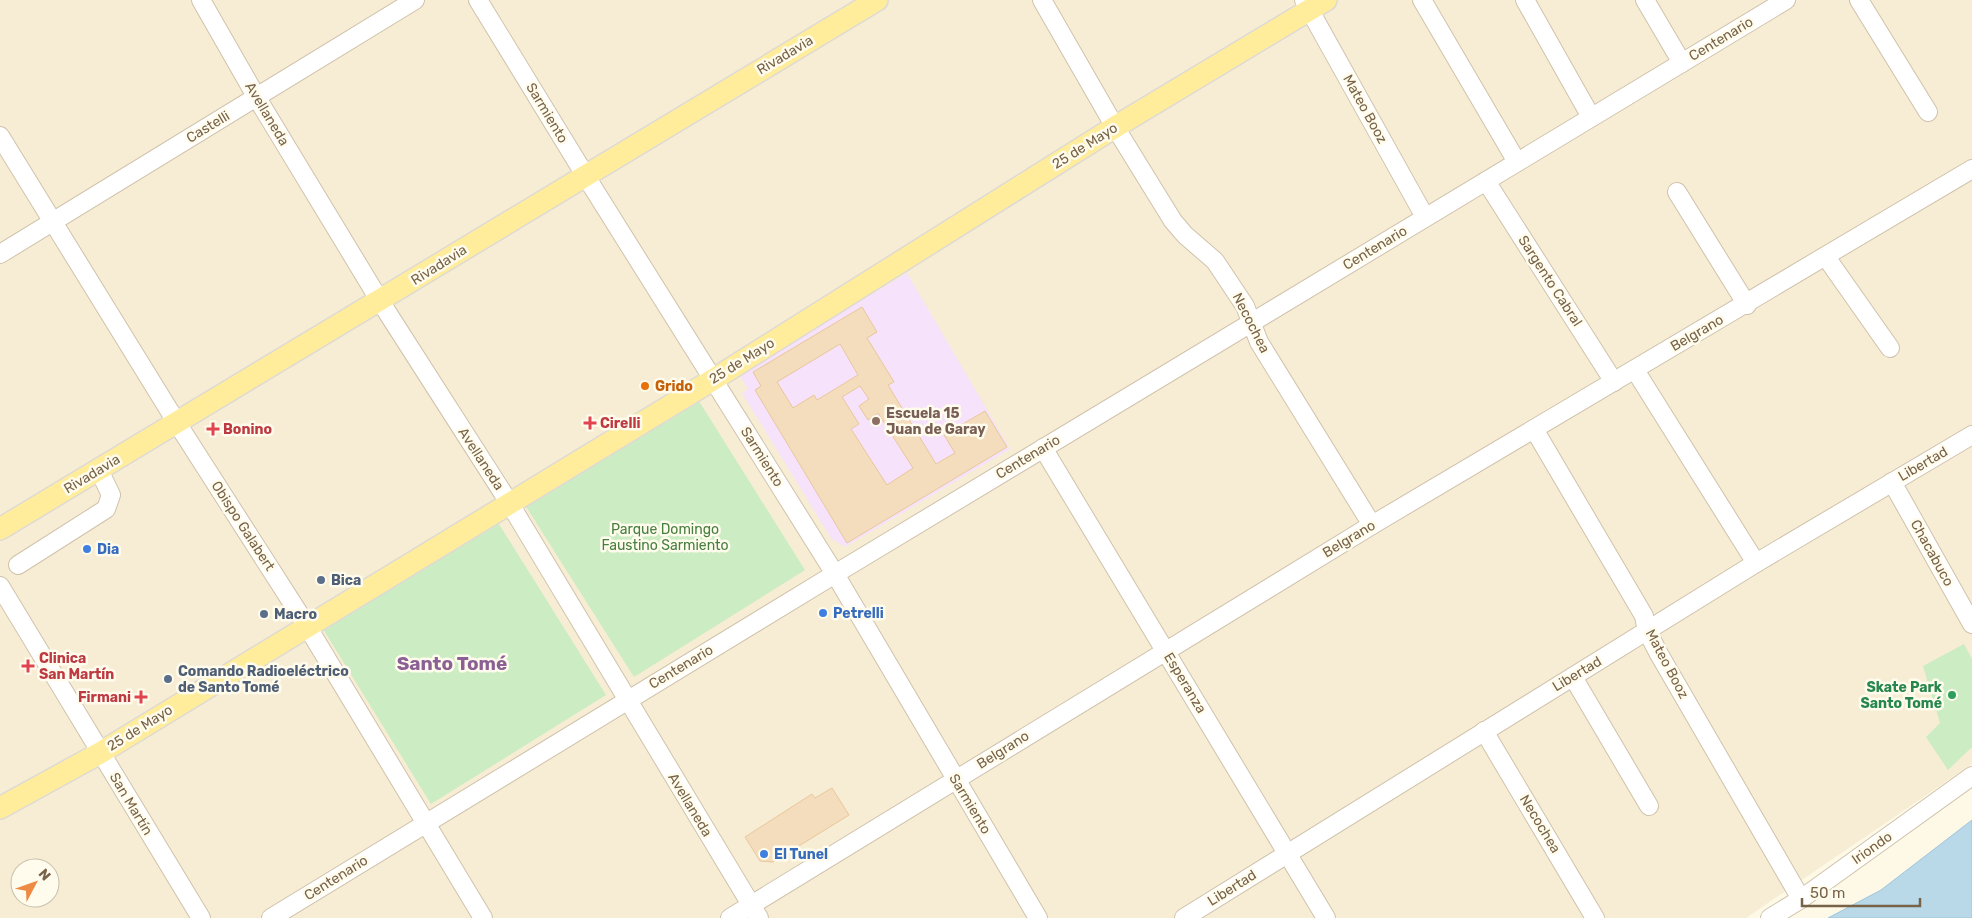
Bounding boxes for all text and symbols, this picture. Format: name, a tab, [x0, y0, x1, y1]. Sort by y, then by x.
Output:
street label: Centenario	[1686, 13, 1756, 65]
street label: Rivadavia	[754, 32, 816, 78]
street label: Mateo Booz	[1339, 72, 1391, 146]
street label: Avellaneda	[241, 79, 293, 149]
street label: Sarmiento	[522, 80, 572, 146]
street label: Castelli	[183, 107, 233, 147]
street label: 25 de Mayo	[1049, 119, 1121, 173]
street label: Centenario	[1340, 222, 1410, 274]
street label: Sargento Cabral	[1514, 232, 1586, 330]
street label: Rivadavia	[408, 241, 470, 289]
street label: Necochea	[1229, 290, 1273, 356]
street label: Belgrano	[1667, 311, 1727, 355]
street label: 25 de Mayo	[706, 334, 778, 388]
place label: Grido	[655, 378, 693, 395]
marker: Grido	[639, 380, 651, 392]
place label: Escuela 15 Juan de Garay	[886, 405, 986, 438]
place label: Cirelli	[600, 415, 640, 432]
marker: Escuela 15 Juan de Garay	[870, 415, 882, 427]
marker: Cirelli	[584, 417, 596, 429]
place label: Bonino	[223, 421, 272, 438]
marker: Bonino	[207, 423, 219, 435]
street label: Sarmiento	[737, 424, 787, 490]
street label: Avellaneda	[454, 425, 508, 493]
street label: Centenario	[993, 431, 1063, 483]
street label: Libertad	[1895, 443, 1951, 485]
street label: Rivadavia	[61, 451, 123, 497]
street label: Obispo Galabert	[208, 478, 279, 574]
street label: Belgrano	[1320, 517, 1378, 561]
street label: Chacabuco	[1907, 517, 1957, 589]
park label: Parque Domingo Faustino Sarmiento	[601, 521, 729, 554]
place label: Dia	[97, 541, 119, 558]
marker: Dia	[81, 543, 93, 555]
place label: Bica	[331, 572, 361, 589]
marker: Bica	[315, 574, 327, 586]
place label: Petrelli	[833, 605, 884, 622]
place label: Macro	[274, 606, 317, 623]
marker: Petrelli	[817, 607, 829, 619]
marker: Macro	[258, 608, 270, 620]
street label: Mateo Booz	[1642, 626, 1692, 702]
street label: Centenario	[646, 641, 716, 693]
street label: Esperanza	[1160, 649, 1210, 717]
place label: Clinica San Martín	[39, 650, 114, 683]
district label: Santo Tomé	[397, 652, 507, 675]
street label: Libertad	[1549, 653, 1605, 695]
marker: Clinica San Martín	[21, 659, 35, 673]
place label: Comando Radioeléctrico de Santo Tomé	[178, 663, 349, 696]
marker: Comando Radioeléctrico de Santo Tomé	[162, 673, 174, 685]
place label: Skate Park Santo Tomé	[1861, 679, 1943, 712]
place label: Firmani	[78, 689, 131, 706]
marker: Skate Park Santo Tomé	[1946, 689, 1958, 701]
marker: Firmani	[135, 691, 147, 703]
street label: 25 de Mayo	[104, 701, 176, 755]
street label: Belgrano	[974, 727, 1032, 773]
street label: San Martín	[106, 770, 156, 838]
street label: Avellaneda	[664, 770, 716, 840]
street label: Sarmiento	[945, 771, 995, 837]
street label: Necochea	[1516, 792, 1564, 856]
street label: Iriondo	[1849, 828, 1895, 868]
place label: El Tunel	[774, 846, 828, 863]
marker: El Tunel	[758, 848, 770, 860]
street label: Centenario	[301, 852, 371, 904]
north arrow	[10, 858, 60, 908]
text: N	[35, 865, 54, 884]
street label: Libertad	[1204, 866, 1260, 910]
scale bar	[1802, 876, 1920, 908]
text: 50 m	[1810, 884, 1845, 902]

